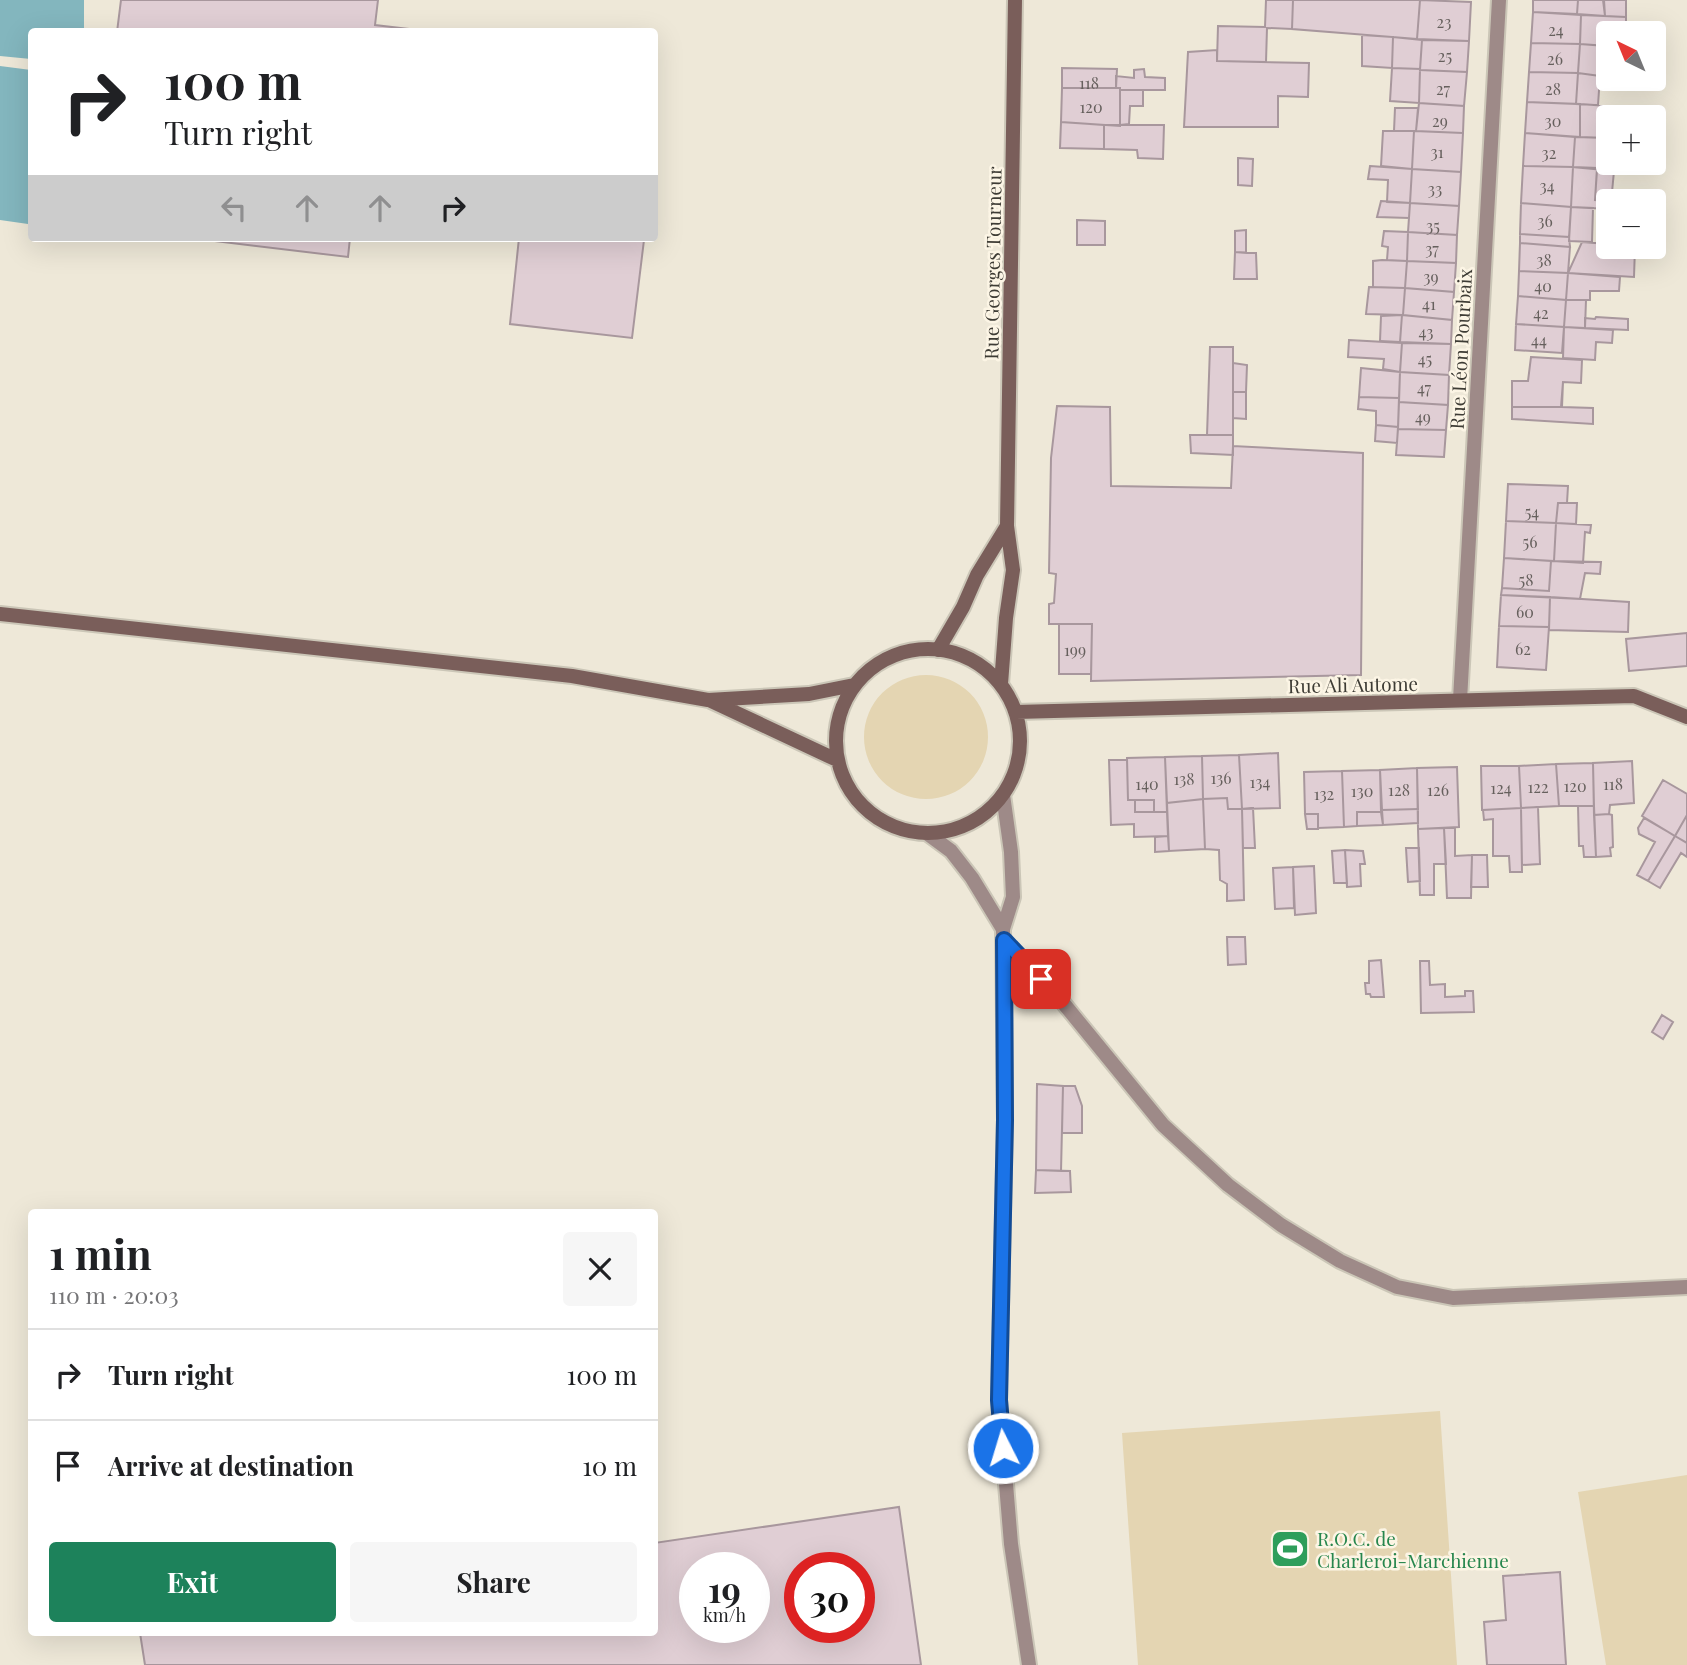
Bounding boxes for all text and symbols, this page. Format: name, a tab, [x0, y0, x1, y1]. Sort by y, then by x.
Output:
house number: 23	[1437, 11, 1451, 32]
house number: 24	[1548, 19, 1564, 40]
north arrow	[1596, 21, 1666, 91]
map controls	[1596, 21, 1666, 259]
house number: 25	[1438, 45, 1452, 66]
text: 100 m	[164, 47, 302, 112]
house number: 26	[1547, 48, 1563, 69]
icon: right	[49, 56, 140, 147]
house number: 118	[1079, 72, 1099, 93]
house number: 27	[1436, 78, 1451, 99]
house number: 28	[1545, 78, 1561, 99]
house number: 120	[1079, 96, 1103, 117]
button: +	[1596, 105, 1666, 175]
text: Turn right	[164, 110, 312, 153]
house number: 29	[1432, 110, 1448, 131]
house number: 30	[1545, 110, 1561, 131]
house number: 31	[1430, 141, 1444, 162]
house number: 32	[1542, 142, 1556, 163]
street label: Rue Georges Tourneur	[977, 166, 1007, 360]
house number: 34	[1539, 175, 1555, 196]
house number: 33	[1428, 178, 1442, 199]
icon: left	[215, 189, 253, 227]
icon: ahead	[288, 189, 326, 227]
icon: ahead	[361, 189, 399, 227]
icon: right	[434, 189, 472, 227]
button: −	[1596, 189, 1666, 259]
house number: 36	[1537, 210, 1553, 231]
house number: 35	[1426, 215, 1440, 236]
house number: 37	[1425, 238, 1439, 259]
house number: 38	[1536, 249, 1552, 270]
house number: 39	[1423, 266, 1439, 287]
street label: Rue Léon Pourbaix	[1443, 268, 1477, 430]
house number: 40	[1534, 275, 1552, 296]
house number: 41	[1422, 293, 1436, 314]
house number: 42	[1533, 302, 1549, 323]
house number: 43	[1419, 321, 1433, 342]
house number: 44	[1531, 329, 1547, 350]
house number: 45	[1418, 348, 1432, 369]
house number: 47	[1417, 377, 1432, 398]
house number: 49	[1415, 406, 1431, 427]
house number: 54	[1525, 501, 1539, 522]
house number: 56	[1523, 531, 1537, 552]
house number: 58	[1519, 569, 1533, 590]
house number: 60	[1516, 601, 1534, 622]
house number: 62	[1515, 638, 1531, 659]
house number: 199	[1064, 639, 1086, 660]
street label: Rue Ali Autome	[1288, 670, 1418, 698]
house number: 136	[1210, 767, 1232, 788]
house number: 138	[1173, 768, 1195, 789]
house number: 134	[1250, 771, 1270, 792]
house number: 140	[1135, 773, 1159, 794]
house number: 118	[1603, 773, 1623, 794]
house number: 120	[1563, 775, 1587, 796]
house number: 122	[1527, 776, 1549, 797]
house number: 124	[1490, 777, 1512, 798]
house number: 128	[1388, 779, 1410, 800]
house number: 126	[1427, 779, 1449, 800]
house number: 130	[1351, 780, 1373, 801]
house number: 132	[1314, 783, 1334, 804]
pin	[1011, 949, 1071, 1009]
icon: arrive	[1022, 960, 1060, 998]
text: 1 min	[49, 1225, 152, 1281]
button: close	[563, 1232, 637, 1306]
text: 110 m · 20:03	[49, 1279, 179, 1310]
icon: right	[49, 1356, 87, 1394]
text: Turn right	[108, 1357, 234, 1392]
text: 100 m	[567, 1357, 637, 1392]
position arrow	[966, 1411, 1040, 1485]
icon: arrive	[49, 1447, 87, 1485]
text: Arrive at destination	[108, 1448, 354, 1483]
text: 10 m	[582, 1448, 637, 1483]
place label: R.O.C. de Charleroi-Marchienne	[1317, 1525, 1509, 1573]
sports icon: R.O.C. de Charleroi-Marchienne	[1269, 1528, 1311, 1570]
button: Exit	[49, 1542, 336, 1622]
button: Share	[350, 1542, 637, 1622]
speed limit sign: 30	[784, 1552, 875, 1643]
text: 19	[708, 1565, 741, 1612]
text: km/h	[703, 1603, 746, 1627]

